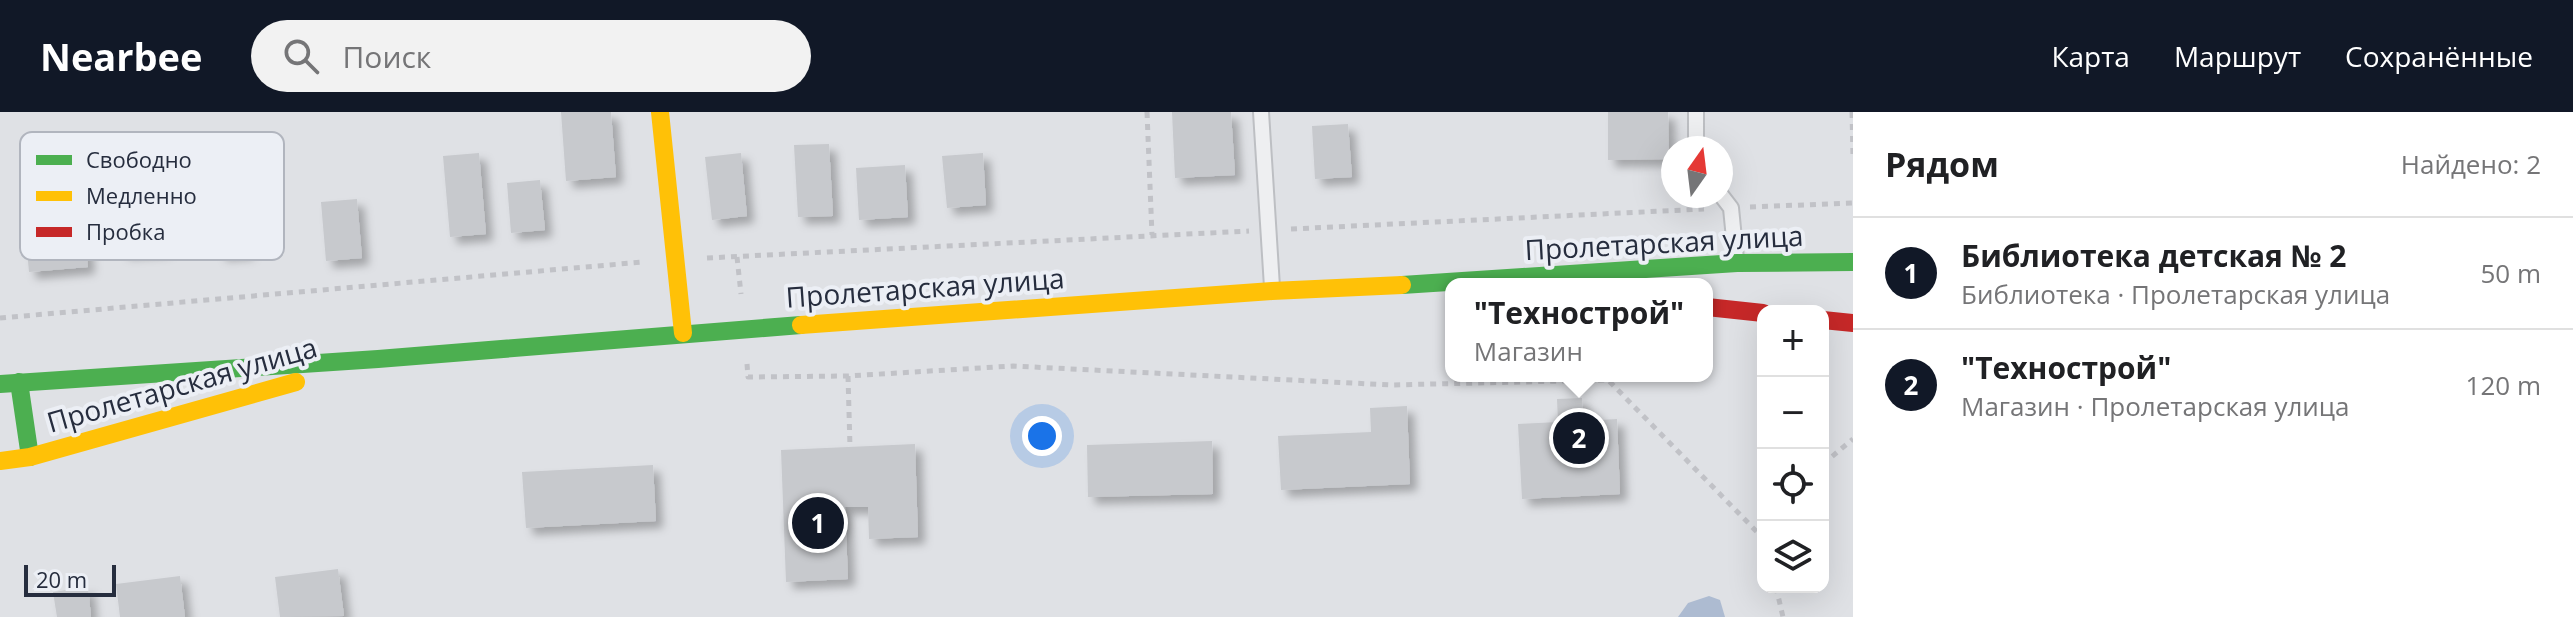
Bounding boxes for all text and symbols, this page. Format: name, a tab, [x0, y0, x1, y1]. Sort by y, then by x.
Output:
search box	[251, 20, 811, 92]
text: Nearbee	[40, 30, 203, 82]
icon: search	[279, 34, 323, 78]
text: Поиск	[343, 36, 431, 77]
text: Карта	[2051, 37, 2130, 75]
text: Маршрут	[2174, 37, 2301, 75]
text: Сохранённые	[2345, 37, 2533, 75]
legend	[20, 132, 284, 260]
north arrow	[1661, 136, 1733, 208]
text: Рядом	[1885, 141, 1999, 187]
text: Свободно	[86, 144, 192, 174]
text: Найдено: 2	[2401, 146, 2541, 182]
text: Медленно	[86, 180, 197, 210]
text: Пробка	[86, 216, 165, 246]
street label: Пролетарская улица	[1524, 216, 1804, 268]
text: Библиотека детская № 2	[1961, 235, 2346, 276]
text: 1	[1904, 255, 1918, 291]
text: 50 m	[2480, 255, 2541, 291]
street label: Пролетарская улица	[784, 258, 1065, 316]
text: Библиотека · Пролетарская улица	[1961, 276, 2390, 312]
popup	[1445, 278, 1713, 382]
text: "Технострой"	[1474, 292, 1684, 333]
map controls	[1757, 305, 1829, 593]
button: +	[1757, 305, 1829, 377]
street label: Пролетарская улица	[42, 327, 321, 441]
text: Магазин	[1474, 333, 1583, 369]
text: "Технострой"	[1961, 347, 2171, 388]
text: 2	[1904, 367, 1918, 403]
text: 120 m	[2466, 367, 2541, 403]
button: −	[1757, 377, 1829, 449]
text: Магазин · Пролетарская улица	[1961, 388, 2350, 424]
pin: 2	[1553, 408, 1605, 468]
your location	[1022, 416, 1062, 456]
button: locate	[1757, 449, 1829, 521]
pin: 1	[792, 493, 844, 553]
button: layers	[1757, 521, 1829, 593]
scale bar	[24, 561, 116, 597]
text: 20 m	[36, 564, 87, 594]

